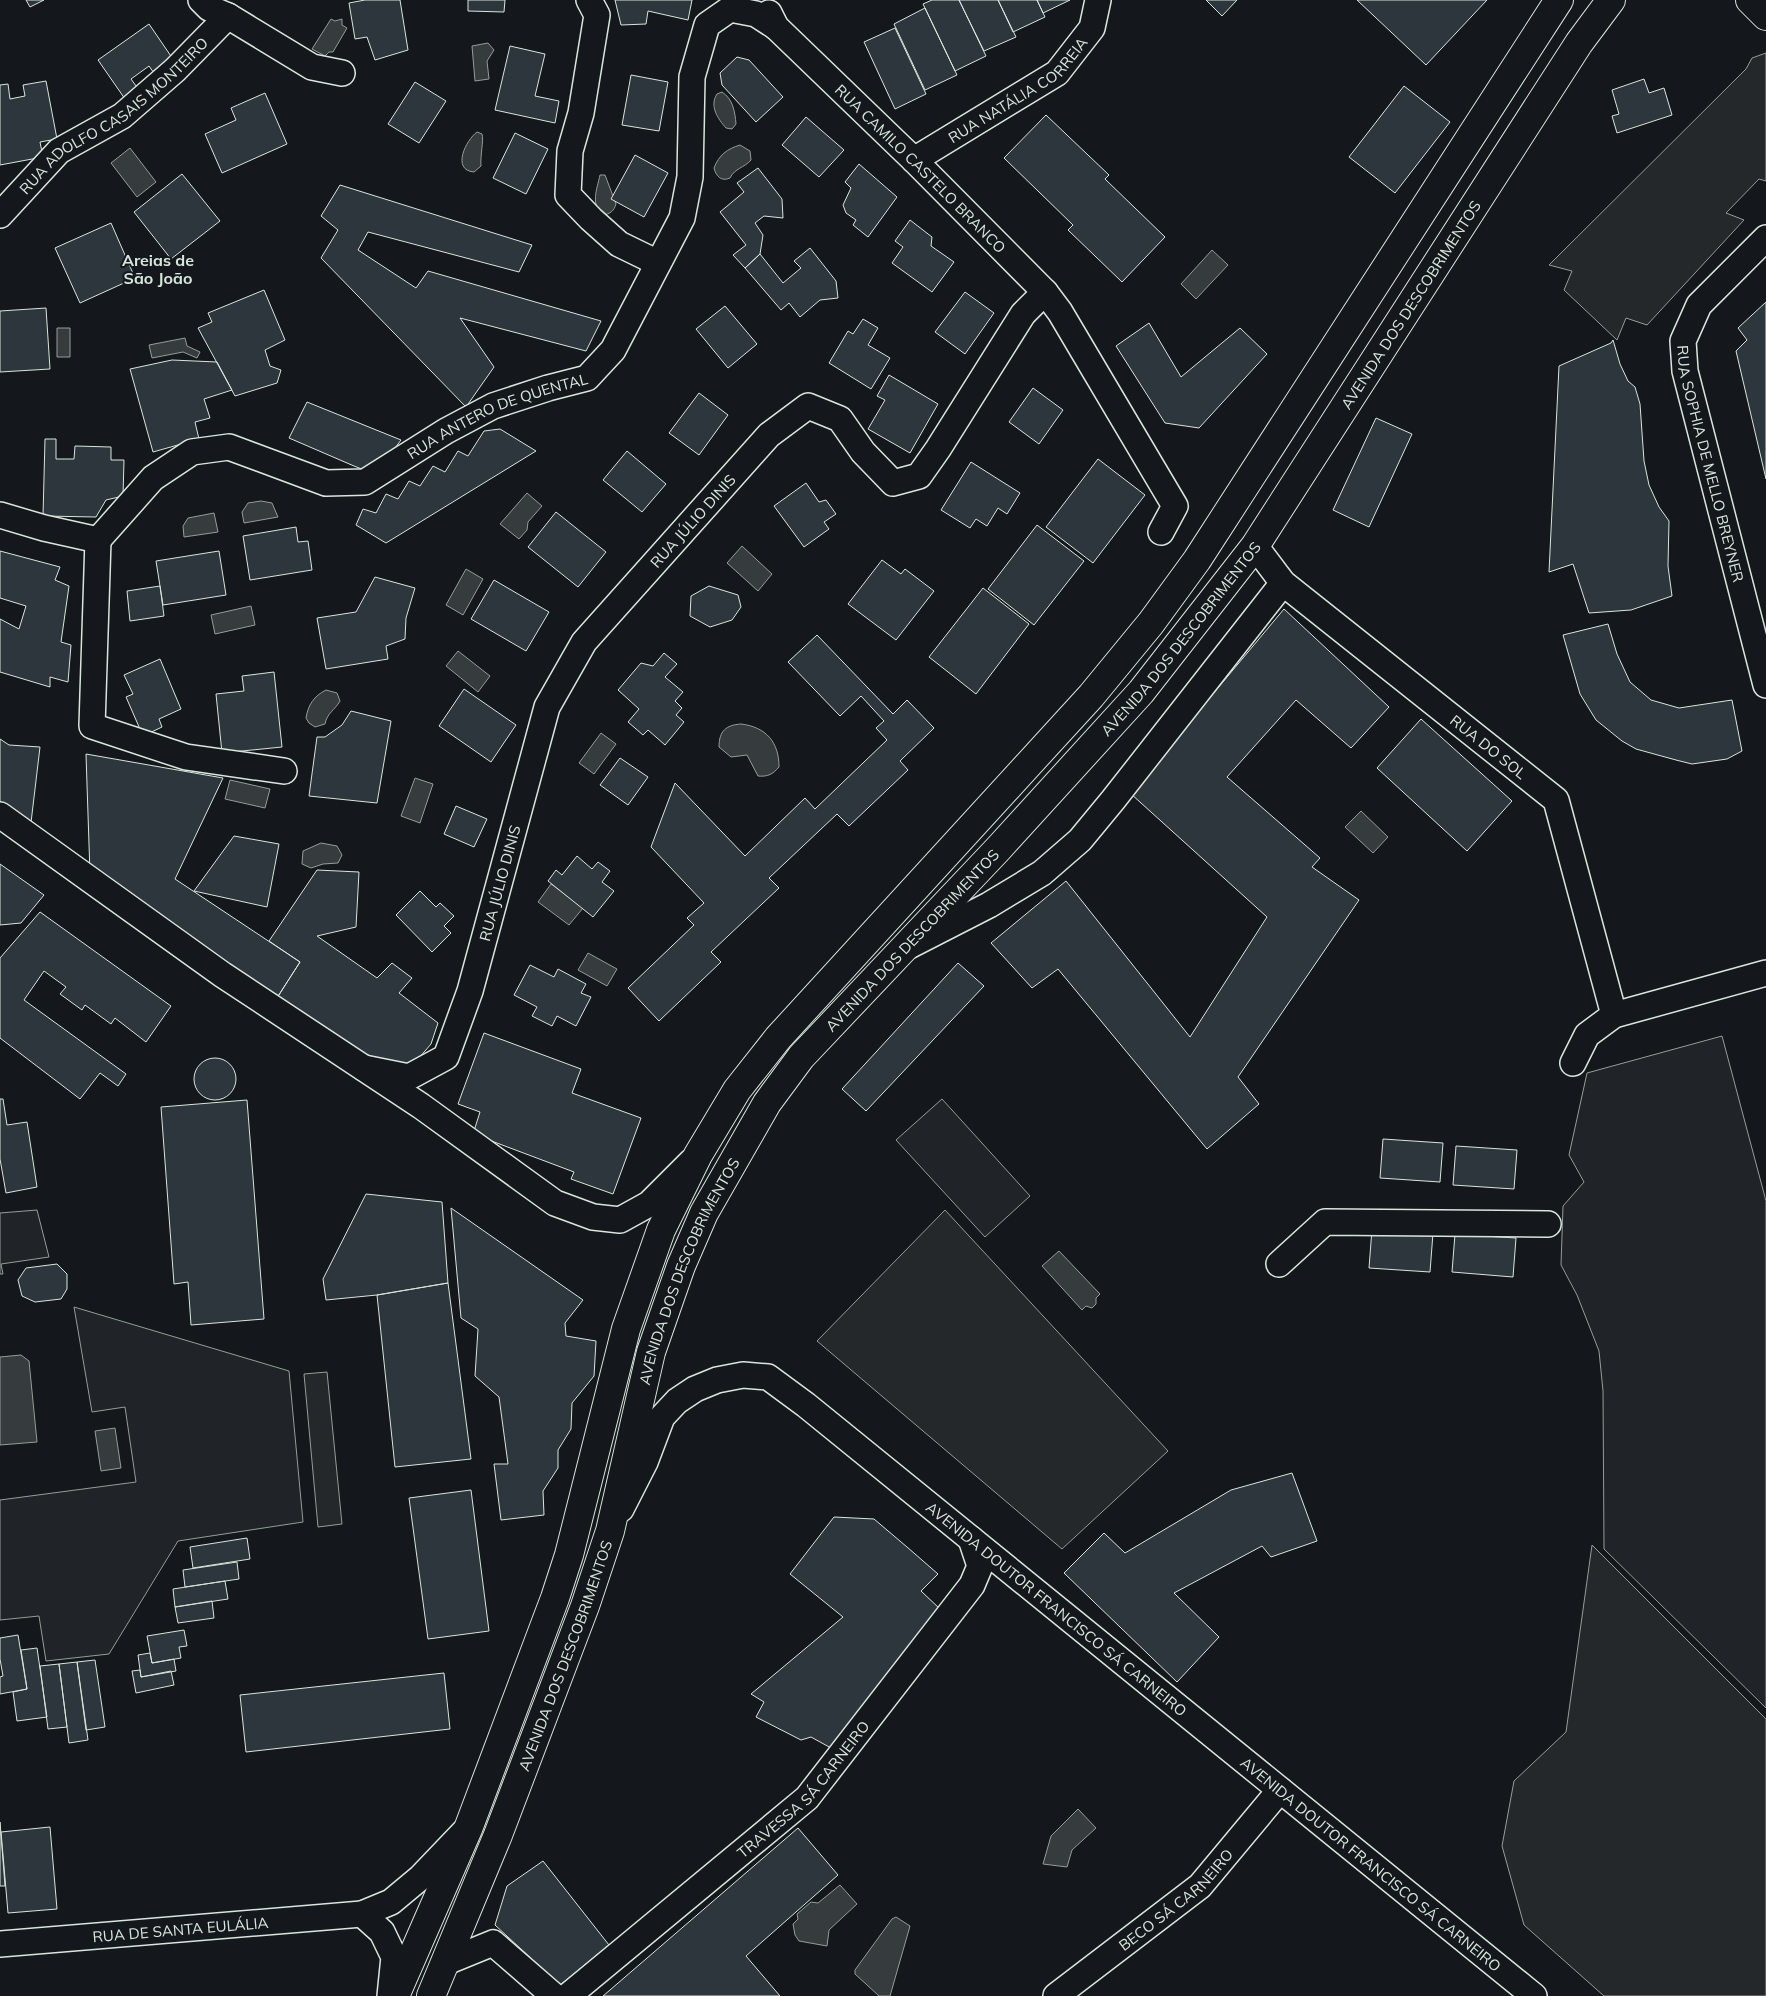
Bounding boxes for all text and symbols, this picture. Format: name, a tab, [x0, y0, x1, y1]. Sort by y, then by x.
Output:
street label: RUA ADOLFO CASAIS MONTEIRO	[15, 33, 212, 198]
street label: RUA NATÁLIA CORREIA	[944, 33, 1091, 147]
street label: RUA CAMILO CASTELO BRANCO	[831, 80, 1010, 257]
street label: AVENIDA DOS DESCOBRIMENTOS	[1336, 197, 1485, 413]
district label: Areias de São João	[122, 250, 194, 288]
street label: RUA SOPHIA DE MELLO BREYNER	[1674, 345, 1749, 584]
street label: RUA ANTERO DE QUENTAL	[403, 369, 589, 463]
street label: RUA JÚLIO DINIS	[646, 470, 739, 571]
street label: AVENIDA DOS DESCOBRIMENTOS	[1096, 538, 1264, 740]
street label: RUA DO SOL	[1447, 710, 1531, 782]
street label: RUA JÚLIO DINIS	[474, 823, 524, 943]
street label: AVENIDA DOS DESCOBRIMENTOS	[821, 845, 1003, 1035]
street label: AVENIDA DOS DESCOBRIMENTOS	[634, 1154, 743, 1386]
street label: AVENIDA DOUTOR FRANCISCO SÁ CARNEIRO	[923, 1497, 1191, 1720]
street label: AVENIDA DOS DESCOBRIMENTOS	[514, 1538, 616, 1773]
street label: TRAVESSA SÁ CARNEIRO	[733, 1717, 873, 1862]
street label: AVENIDA DOUTOR FRANCISCO SÁ CARNEIRO	[1237, 1752, 1505, 1975]
street label: BECO SÁ CARNEIRO	[1115, 1845, 1237, 1954]
street label: RUA DE SANTA EULÁLIA	[92, 1912, 269, 1946]

